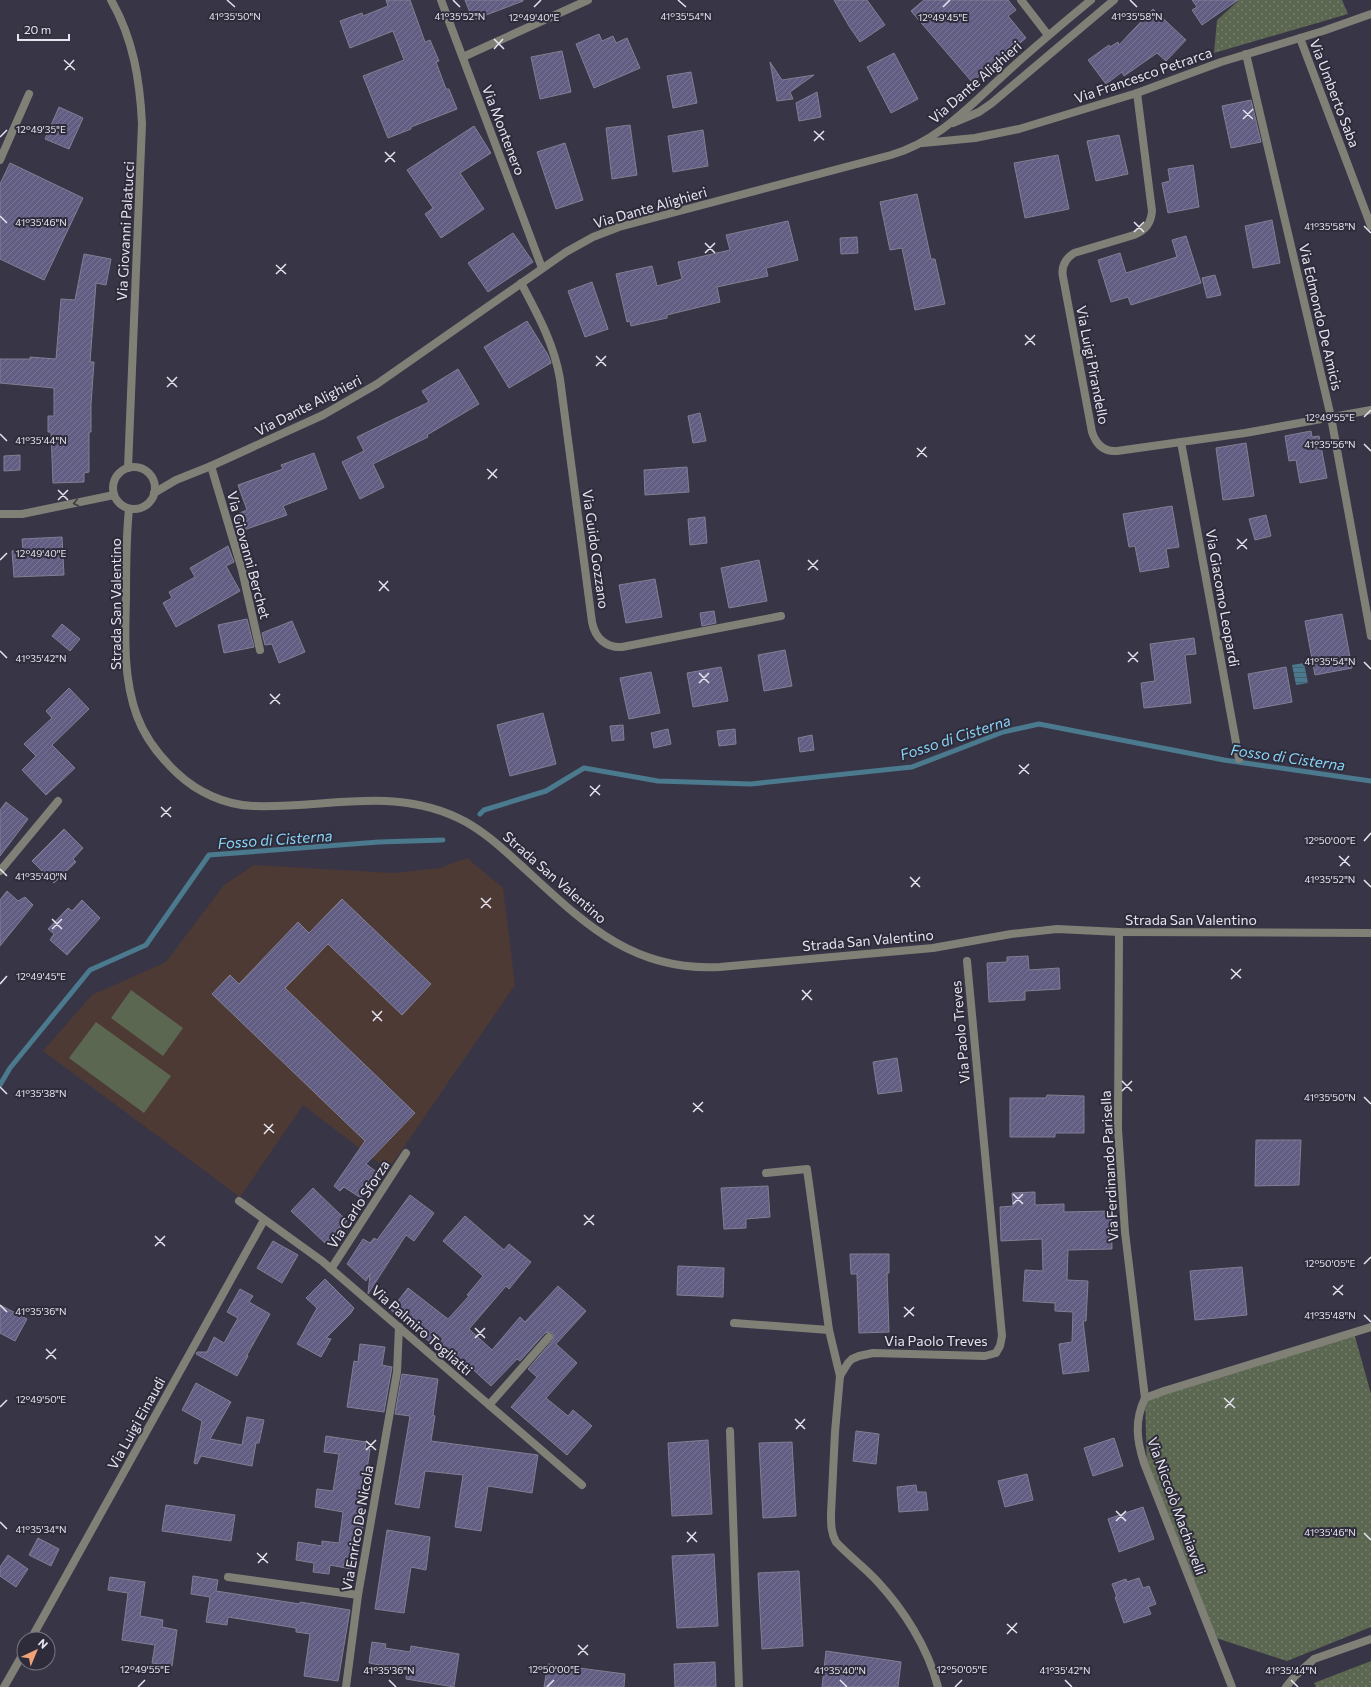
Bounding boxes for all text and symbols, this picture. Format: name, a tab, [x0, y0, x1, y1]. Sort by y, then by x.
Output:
text: 41°35'50"N	[209, 10, 261, 22]
text: 41°35'52"N	[435, 10, 485, 22]
text: 41°35'54"N	[660, 10, 712, 22]
text: 41°35'58"N	[1111, 10, 1163, 22]
text: 12°49'40"E	[509, 11, 559, 23]
text: 12°49'45"E	[918, 11, 968, 23]
scale bar	[18, 16, 69, 42]
text: 20 m	[24, 22, 51, 36]
street label: Via Umberto Saba	[1307, 36, 1363, 150]
street label: Via Dante Alighieri	[925, 37, 1025, 127]
street label: Via Francesco Petrarca	[1072, 43, 1214, 107]
street label: Via Montenero	[479, 83, 529, 177]
text: 12°49'35"E	[16, 123, 66, 135]
street label: Via Giovanni Palatucci	[113, 161, 137, 301]
street label: Via Dante Alighieri	[591, 183, 709, 231]
text: 41°35'46"N	[15, 216, 67, 228]
text: 41°35'58"N	[1304, 220, 1356, 232]
street label: Via Edmondo De Amicis	[1296, 242, 1346, 392]
street label: Via Luigi Pirandello	[1073, 304, 1113, 426]
street label: Via Dante Alighieri	[252, 371, 364, 439]
text: 12°49'55"E	[1305, 411, 1355, 423]
text: 41°35'44"N	[15, 434, 67, 446]
text: 41°35'56"N	[1304, 438, 1356, 450]
street label: Via Guido Gozzano	[579, 488, 613, 610]
street label: Via Giovanni Berchet	[224, 489, 274, 621]
one-way arrow	[73, 498, 79, 506]
street label: Via Giacomo Leopardi	[1203, 528, 1243, 668]
street label: Strada San Valentino	[107, 538, 124, 670]
text: 12°49'40"E	[16, 547, 66, 559]
text: 41°35'42"N	[16, 652, 66, 664]
text: 41°35'54"N	[1304, 655, 1356, 667]
water label: Fosso di Cisterna	[897, 711, 1013, 763]
water label: Fosso di Cisterna	[1230, 740, 1346, 774]
water label: Fosso di Cisterna	[217, 826, 333, 852]
street label: Strada San Valentino	[500, 827, 610, 927]
text: 12°50'00"E	[1304, 834, 1356, 846]
text: 41°35'40"N	[15, 870, 67, 882]
text: 41°35'52"N	[1305, 873, 1355, 885]
street label: Strada San Valentino	[1125, 911, 1257, 928]
street label: Strada San Valentino	[802, 926, 934, 954]
text: 12°49'45"E	[16, 970, 66, 982]
street label: Via Paolo Treves	[947, 980, 973, 1084]
text: 41°35'38"N	[15, 1087, 67, 1099]
street label: Via Ferdinando Parisella	[1097, 1090, 1121, 1242]
text: 41°35'50"N	[1304, 1091, 1356, 1103]
street label: Via Carlo Sforza	[323, 1157, 393, 1251]
text: 12°50'05"E	[1305, 1257, 1355, 1269]
street label: Via Palmiro Togliatti	[368, 1281, 476, 1379]
text: 41°35'36"N	[15, 1305, 67, 1317]
text: 41°35'48"N	[1304, 1309, 1356, 1321]
street label: Via Paolo Treves	[884, 1332, 988, 1349]
street label: Via Luigi Einaudi	[104, 1374, 168, 1472]
text: 12°49'50"E	[16, 1393, 66, 1405]
street label: Via Niccolò Machiavelli	[1144, 1435, 1210, 1577]
street label: Via Enrico De Nicola	[338, 1464, 376, 1592]
text: 41°35'34"N	[15, 1523, 67, 1535]
text: 41°35'46"N	[1304, 1526, 1356, 1538]
north arrow	[16, 1631, 56, 1671]
text: N	[36, 1636, 51, 1651]
text: 12°49'55"E	[120, 1663, 170, 1675]
text: 12°50'00"E	[528, 1663, 580, 1675]
text: 12°50'05"E	[937, 1663, 987, 1675]
text: 41°35'36"N	[363, 1664, 415, 1676]
text: 41°35'40"N	[814, 1664, 866, 1676]
text: 41°35'42"N	[1040, 1664, 1090, 1676]
text: 41°35'44"N	[1265, 1664, 1317, 1676]

